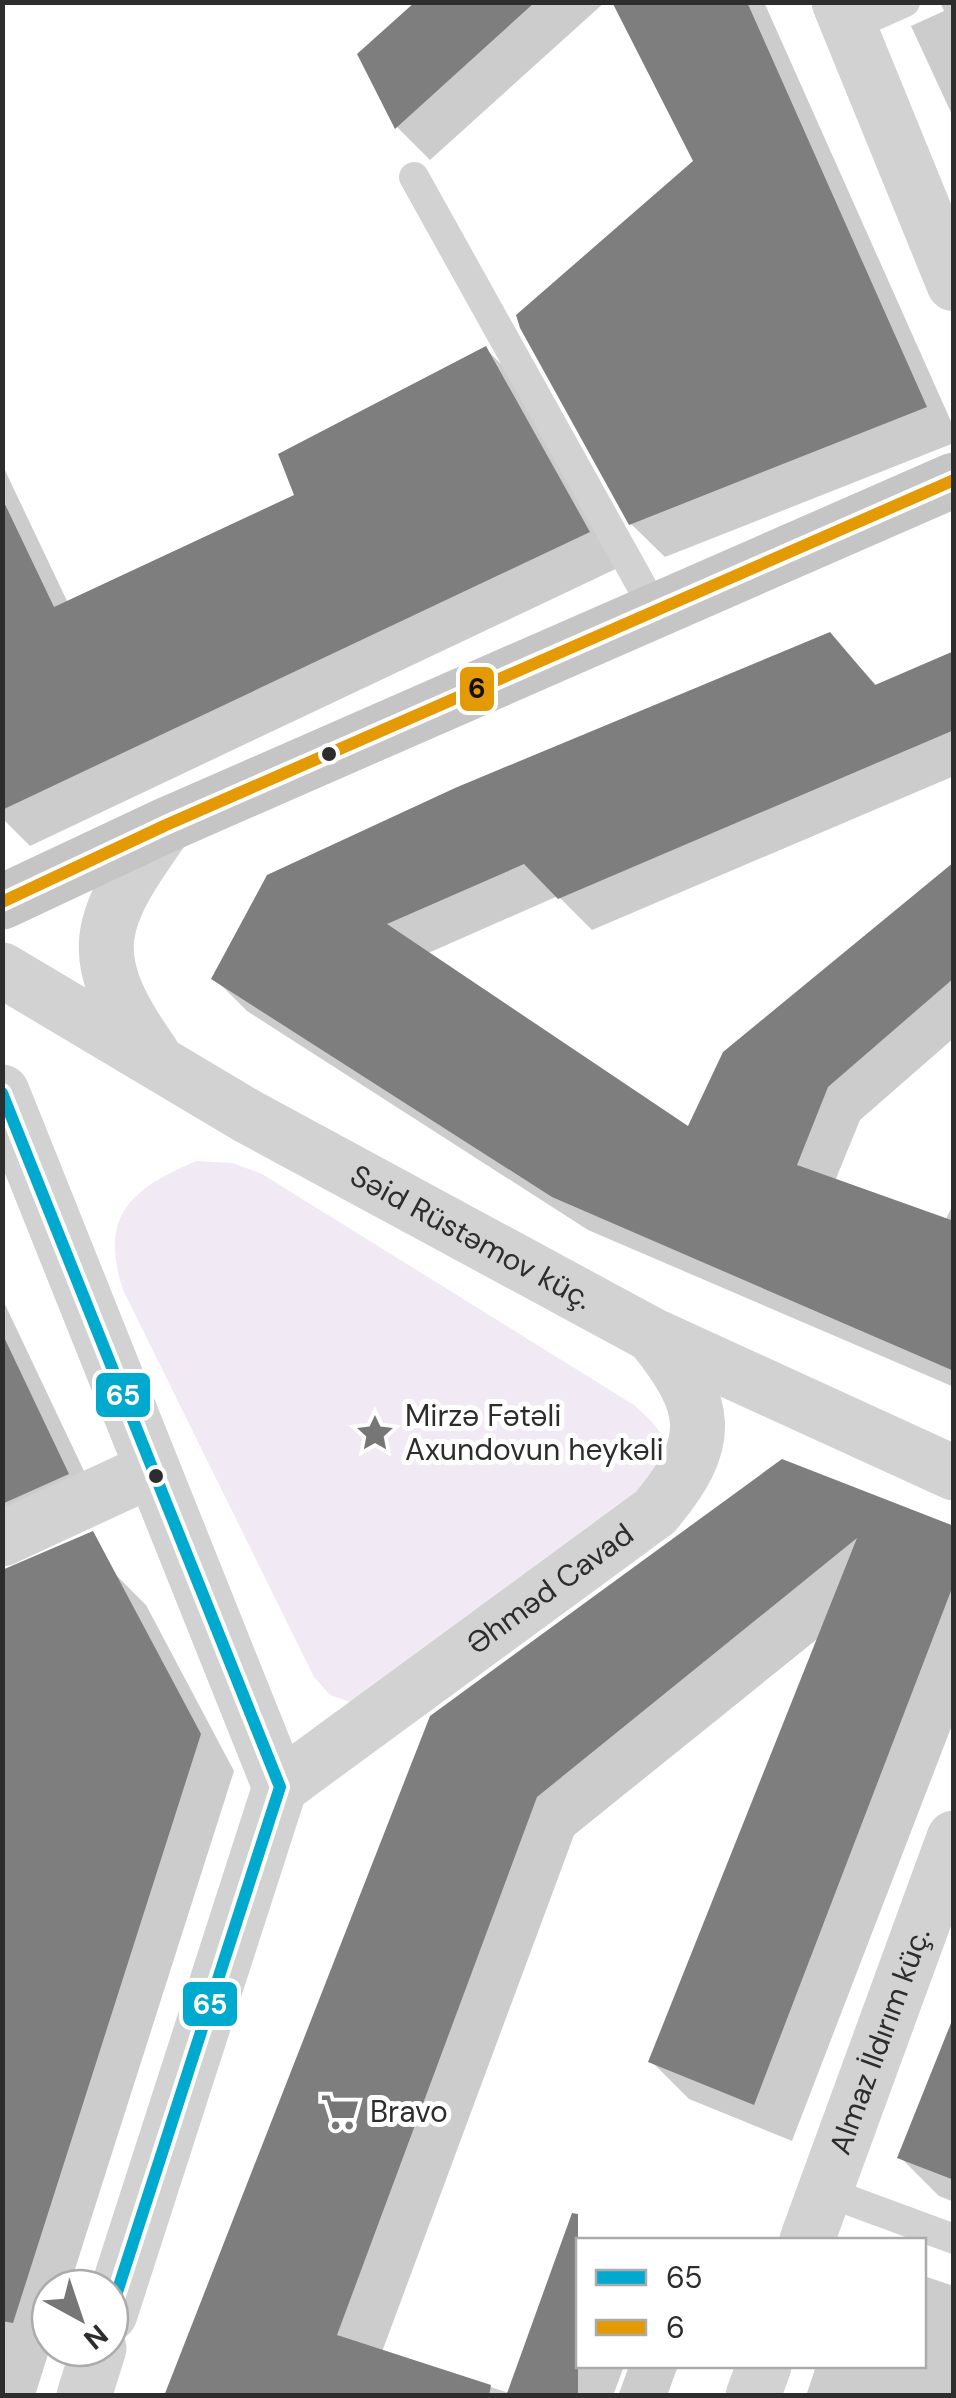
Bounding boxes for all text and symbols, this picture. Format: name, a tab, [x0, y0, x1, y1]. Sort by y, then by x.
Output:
line badge: 6	[458, 665, 496, 713]
text: 6	[468, 670, 486, 707]
unlabelled marker	[319, 744, 339, 764]
street label: Səid Rüstəmov küç.	[344, 1156, 599, 1318]
line badge: 65	[94, 1371, 152, 1419]
text: 65	[106, 1377, 140, 1414]
place label: Mirzə Fətəli Axundovun heykəli	[405, 1396, 664, 1469]
place icon: Mirzə Fətəli Axundovun heykəli	[354, 1412, 396, 1454]
unlabelled marker	[146, 1466, 166, 1486]
street label: Əhməd Cavad	[459, 1514, 641, 1663]
street label: Almaz İldırım küç.	[820, 1922, 939, 2159]
line badge: 65	[181, 1980, 239, 2028]
text: 65	[193, 1986, 227, 2023]
supermarket icon: Bravo	[319, 2091, 361, 2133]
place label: Bravo	[370, 2092, 448, 2131]
legend	[576, 2238, 926, 2368]
text: 65	[666, 2258, 703, 2297]
north arrow	[30, 2268, 130, 2368]
text: 6	[666, 2308, 685, 2347]
text: N	[76, 2316, 115, 2358]

